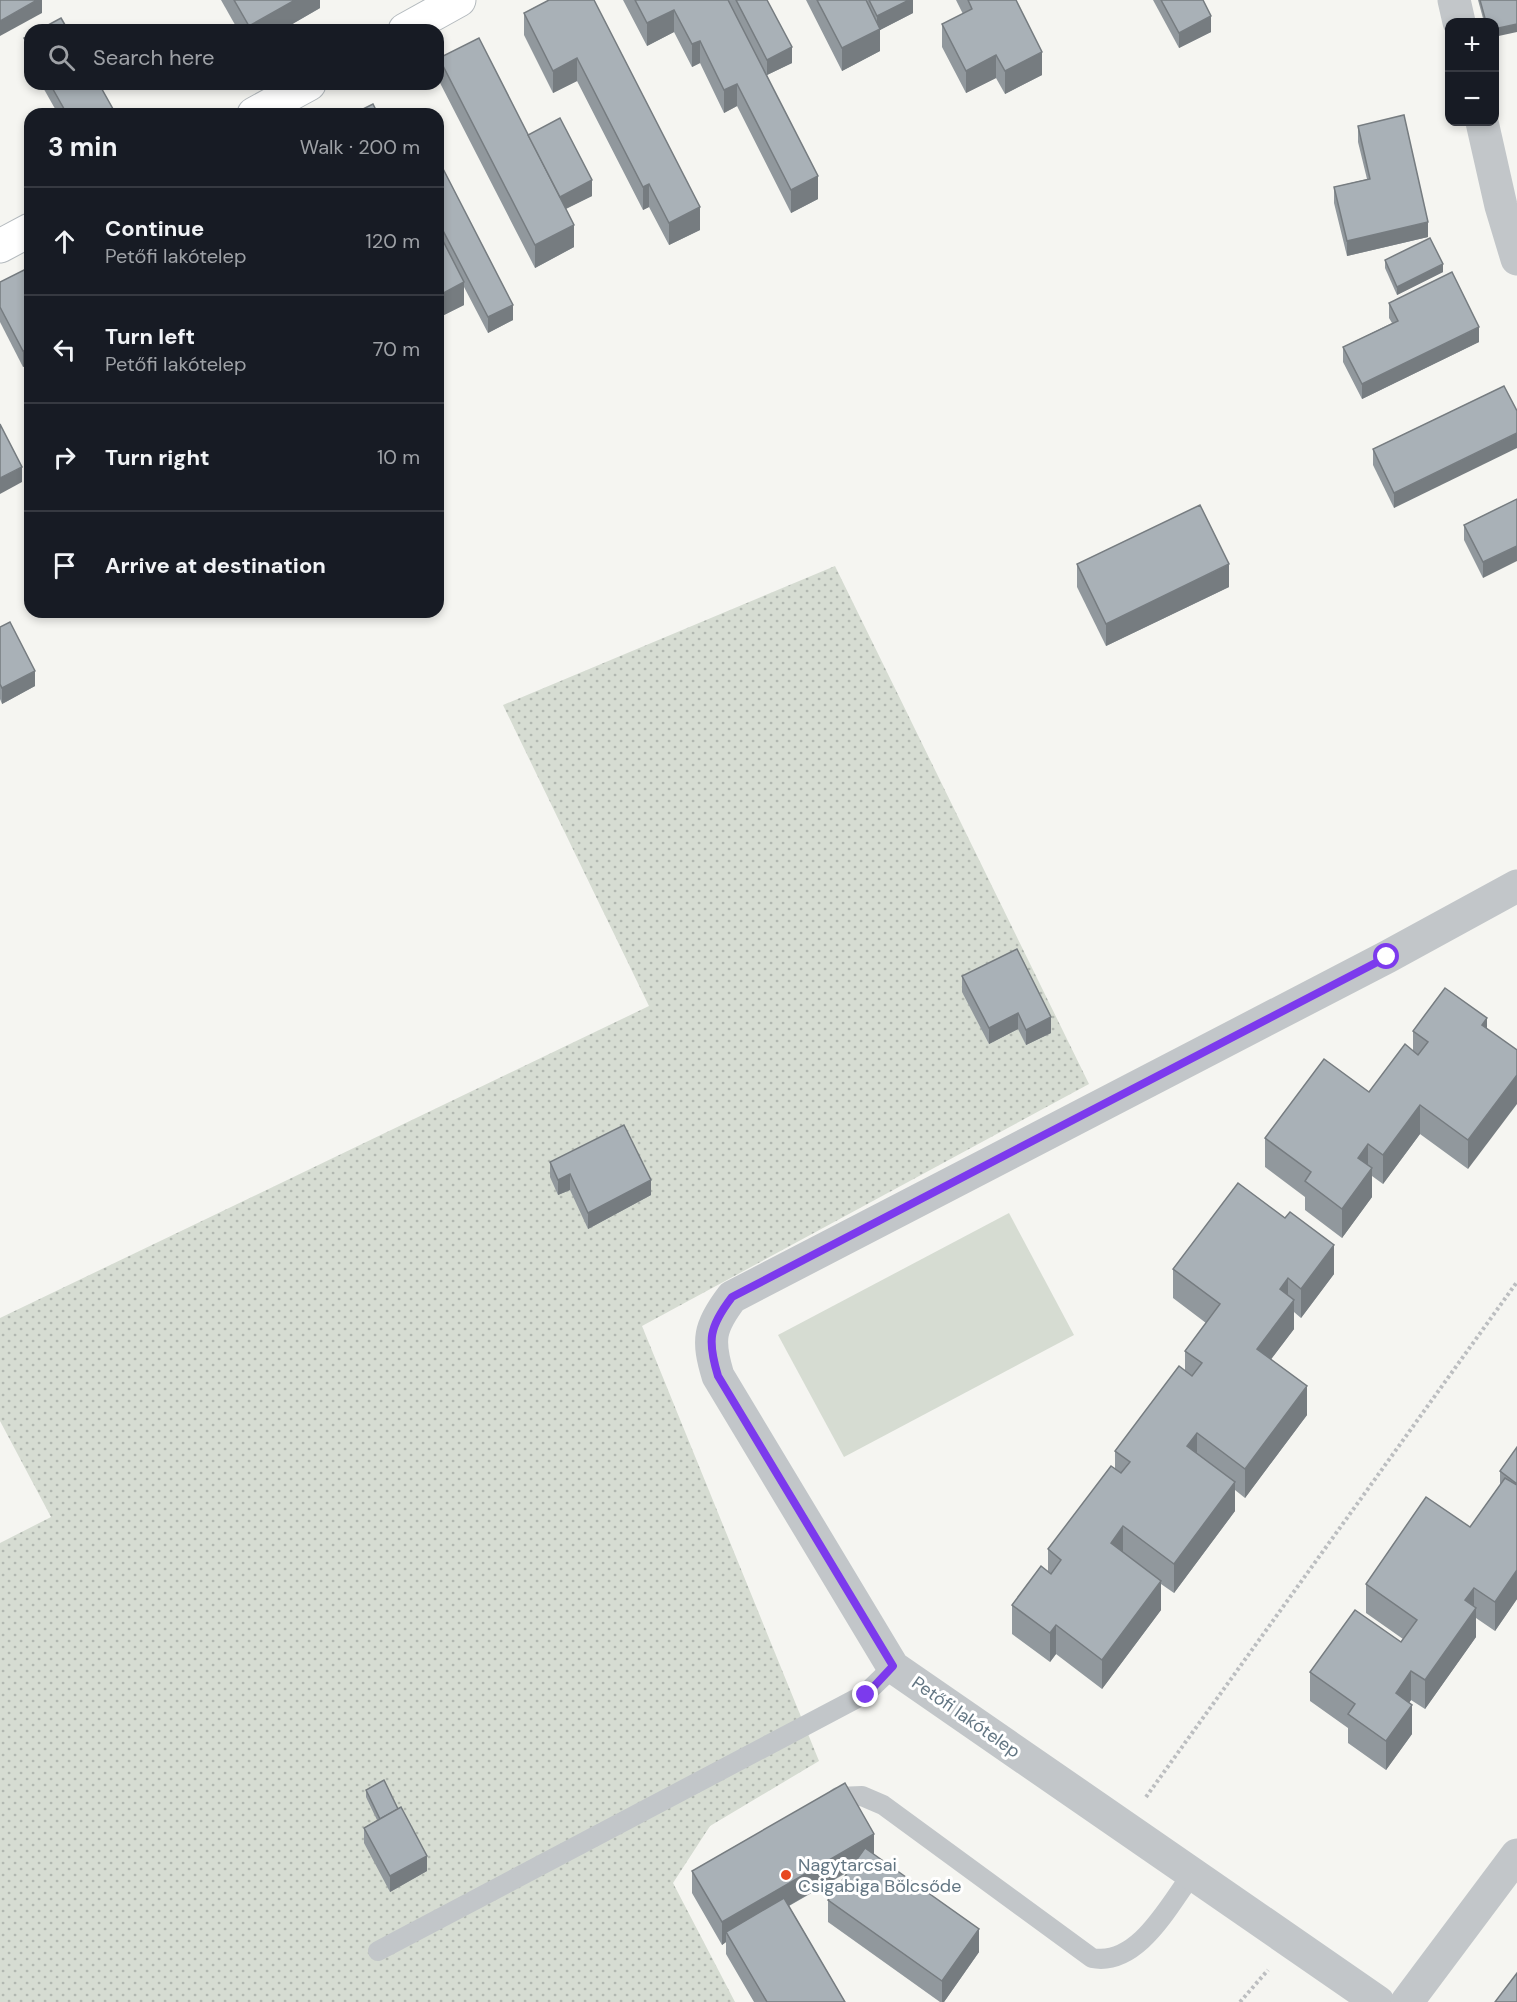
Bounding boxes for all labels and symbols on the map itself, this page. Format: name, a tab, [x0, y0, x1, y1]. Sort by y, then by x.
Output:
route start	[1373, 943, 1399, 969]
street label: Petőfi lakótelep	[907, 1671, 1025, 1763]
route end	[852, 1681, 878, 1707]
place label: Nagytarcsai Csigabiga Bölcsőde	[798, 1853, 961, 1898]
marker: Nagytarcsai Csigabiga Bölcsőde	[779, 1868, 793, 1882]

